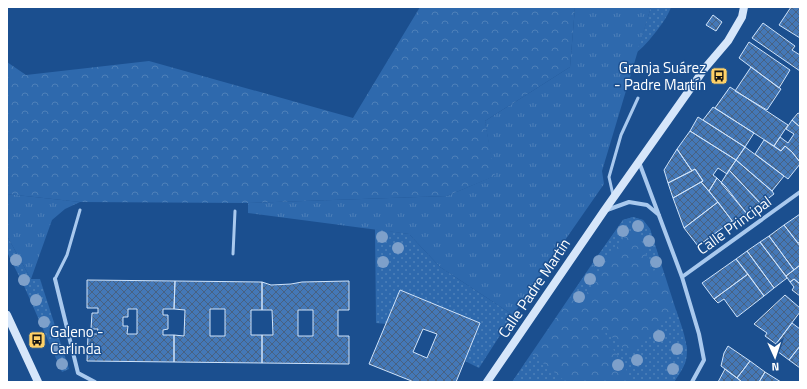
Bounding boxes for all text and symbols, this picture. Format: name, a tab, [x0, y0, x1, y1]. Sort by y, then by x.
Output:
place label: Granja Suárez - Padre Martín	[614, 56, 706, 96]
bus stop icon: Granja Suárez - Padre Martín	[709, 66, 729, 86]
street label: Calle Principal	[692, 190, 776, 260]
street label: Calle Padre Martín	[492, 234, 576, 342]
place label: Galeno - Carlinda	[50, 320, 104, 360]
bus stop icon: Galeno - Carlinda	[27, 330, 47, 350]
north arrow	[755, 337, 795, 377]
text: N	[771, 359, 780, 375]

